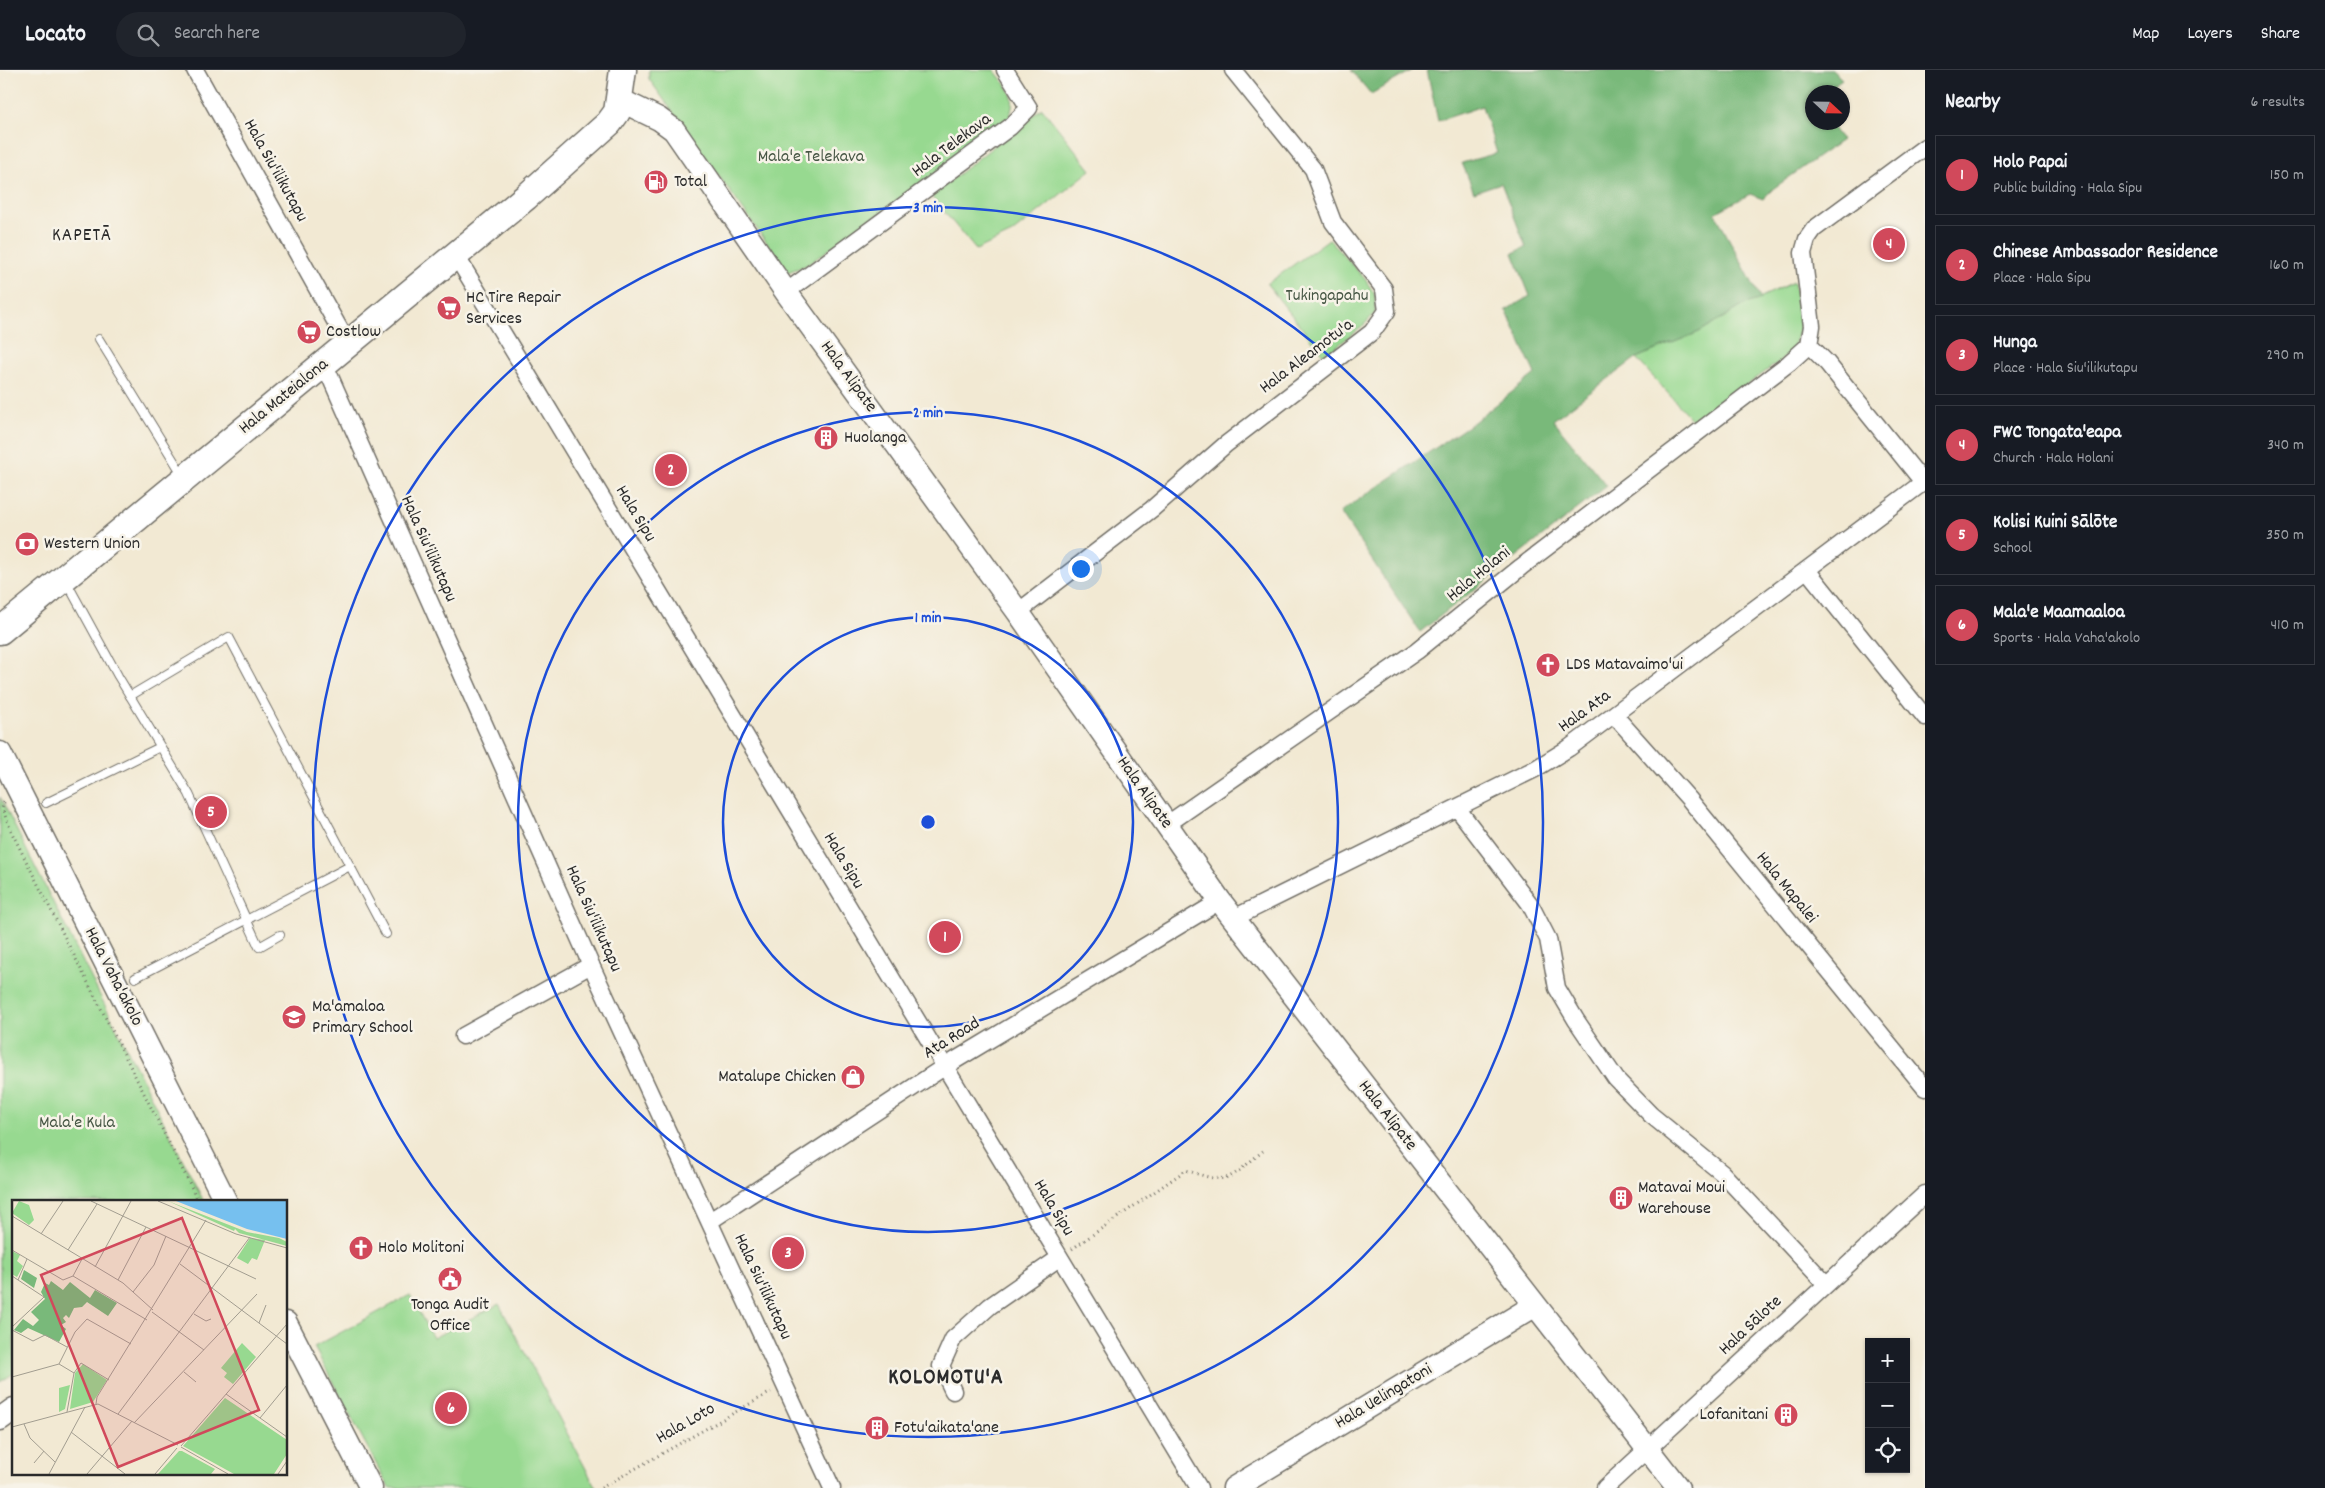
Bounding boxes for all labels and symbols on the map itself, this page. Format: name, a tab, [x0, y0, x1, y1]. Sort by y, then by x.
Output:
north arrow	[1805, 85, 1850, 130]
street label: Hala Telekava	[907, 108, 997, 184]
street label: Hala Siu'ilikutapu	[236, 115, 314, 227]
park label: Mala'e Telekava	[758, 145, 865, 170]
fuel station icon: Total	[643, 169, 669, 195]
place label: Total	[674, 170, 708, 195]
text: 3 min	[913, 198, 943, 220]
district label: KAPETĀ	[52, 223, 112, 250]
pin: 4	[1873, 225, 1905, 263]
park label: Tukingapahu	[1285, 284, 1369, 309]
place label: HC Tire Repair Services	[466, 286, 561, 332]
supermarket icon: HC Tire Repair Services	[436, 295, 462, 321]
street label: Hala Aleamotu'a	[1255, 313, 1360, 401]
supermarket icon: Costlow	[296, 319, 322, 345]
place label: Costlow	[326, 320, 381, 345]
street label: Hala Alipate	[813, 336, 883, 418]
street label: Hala Mateialona	[234, 353, 335, 441]
text: 2 min	[913, 403, 943, 425]
building icon: Huolanga	[813, 425, 839, 451]
place label: Huolanga	[844, 426, 907, 451]
pin: 2	[655, 451, 687, 489]
street label: Hala Sipu	[608, 481, 662, 547]
street label: Hala Siu'ilikutapu	[393, 492, 463, 606]
bank icon: Western Union	[14, 531, 40, 557]
place label: Western Union	[44, 532, 140, 557]
street label: Hala Holani	[1442, 541, 1516, 609]
your location	[1068, 556, 1094, 582]
text: 1 min	[915, 608, 941, 630]
church icon: LDS Matavaimo'ui	[1535, 652, 1561, 678]
place label: LDS Matavaimo'ui	[1566, 653, 1683, 678]
street label: Hala Ata	[1554, 684, 1617, 740]
street label: Hala Alipate	[1110, 752, 1178, 834]
pin: 5	[195, 793, 227, 831]
centre of rings	[919, 813, 937, 831]
street label: Hala Sipu	[816, 828, 870, 894]
street label: Hala Mapalei	[1749, 847, 1823, 929]
street label: Hala Siu'ilikutapu	[558, 862, 628, 976]
pin: 1	[929, 918, 961, 956]
street label: Hala Vaha'akolo	[77, 923, 149, 1031]
place label: Ma'amaloa Primary School	[312, 995, 413, 1041]
school or university icon: Ma'amaloa Primary School	[281, 1004, 307, 1030]
street label: Ata Road	[919, 1012, 985, 1066]
shop icon: Matalupe Chicken	[840, 1064, 866, 1090]
place label: Matalupe Chicken	[718, 1065, 836, 1090]
street label: Hala Alipate	[1352, 1076, 1423, 1157]
park label: Mala'e Kula	[39, 1111, 116, 1136]
street label: Hala Sipu	[1026, 1175, 1080, 1241]
place label: Matavai Moui Warehouse	[1638, 1176, 1725, 1222]
building icon: Matavai Moui Warehouse	[1608, 1185, 1634, 1211]
inset map	[12, 1200, 288, 1476]
street label: Hala Siu'ilikutapu	[727, 1230, 797, 1344]
pin: 3	[772, 1234, 804, 1272]
church icon: Holo Molitoni	[348, 1235, 374, 1261]
place label: Holo Molitoni	[378, 1236, 464, 1261]
public building icon: Tonga Audit Office	[437, 1266, 463, 1292]
street label: Hala Sālote	[1714, 1290, 1788, 1362]
place label: Tonga Audit Office	[411, 1293, 490, 1339]
street label: Hala Uelingatoni	[1331, 1358, 1437, 1436]
district label: KOLOMOTU'A	[888, 1363, 1004, 1394]
pin: 6	[435, 1389, 467, 1427]
street label: Hala Loto	[652, 1397, 720, 1451]
building icon: Lofanitani	[1773, 1402, 1799, 1428]
place label: Lofanitani	[1700, 1403, 1768, 1428]
building icon: Fotu'aikata'ane	[864, 1415, 890, 1441]
place label: Fotu'aikata'ane	[894, 1416, 999, 1441]

